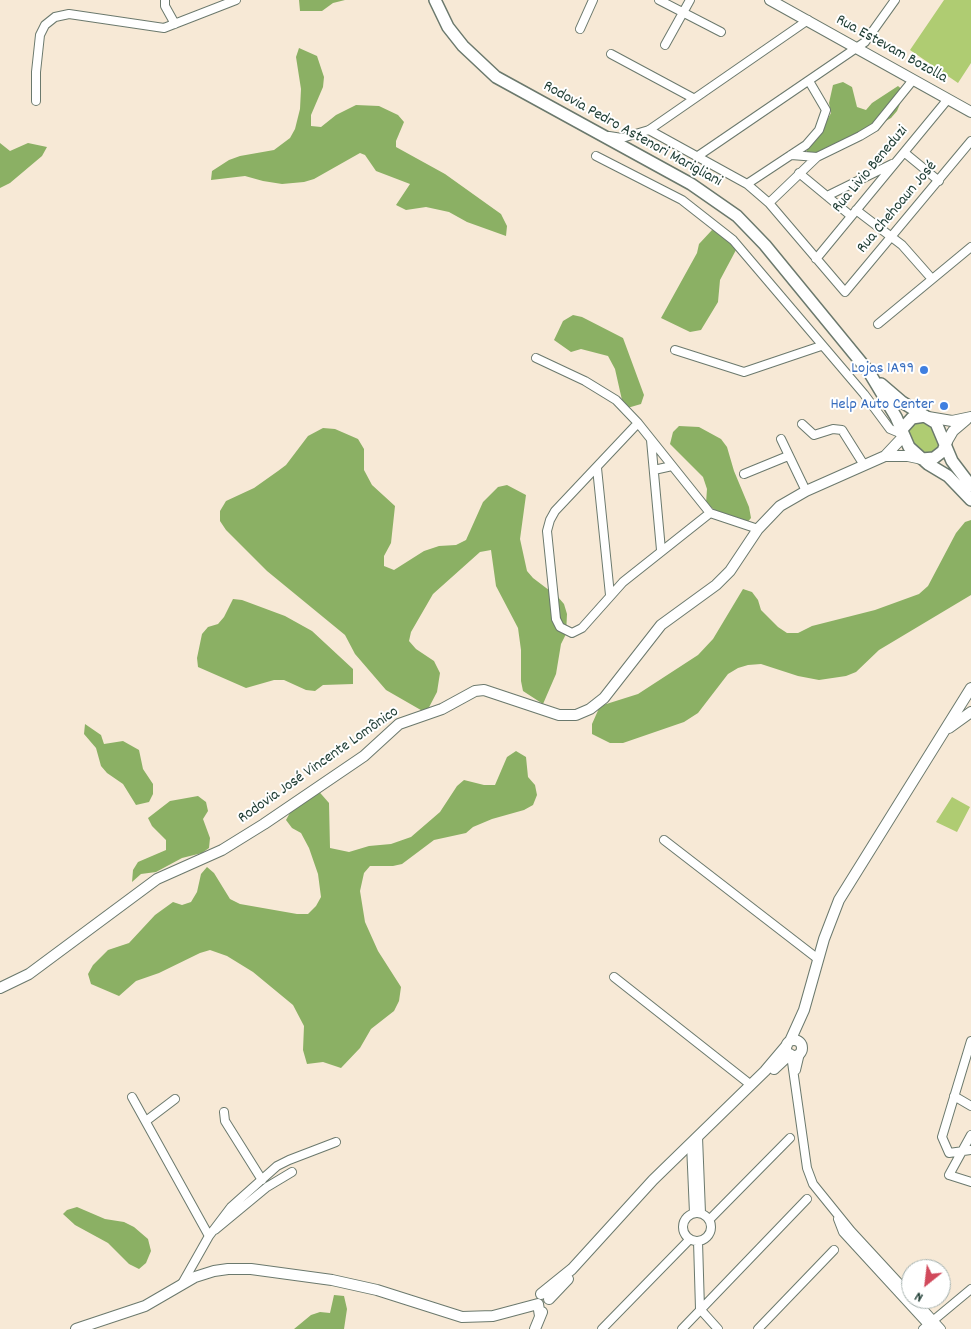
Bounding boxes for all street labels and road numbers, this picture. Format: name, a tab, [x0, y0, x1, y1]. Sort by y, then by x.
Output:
street label: Rua Estevam Bozolla	[832, 11, 950, 89]
street label: Rodovia Pedro Astenori Marigliani	[539, 78, 725, 192]
street label: Rua Livio Beneduzi	[829, 122, 913, 218]
street label: Rua Chehoaun José	[854, 158, 942, 258]
street label: Rodovia José Vincente Lomônico	[235, 703, 403, 829]

